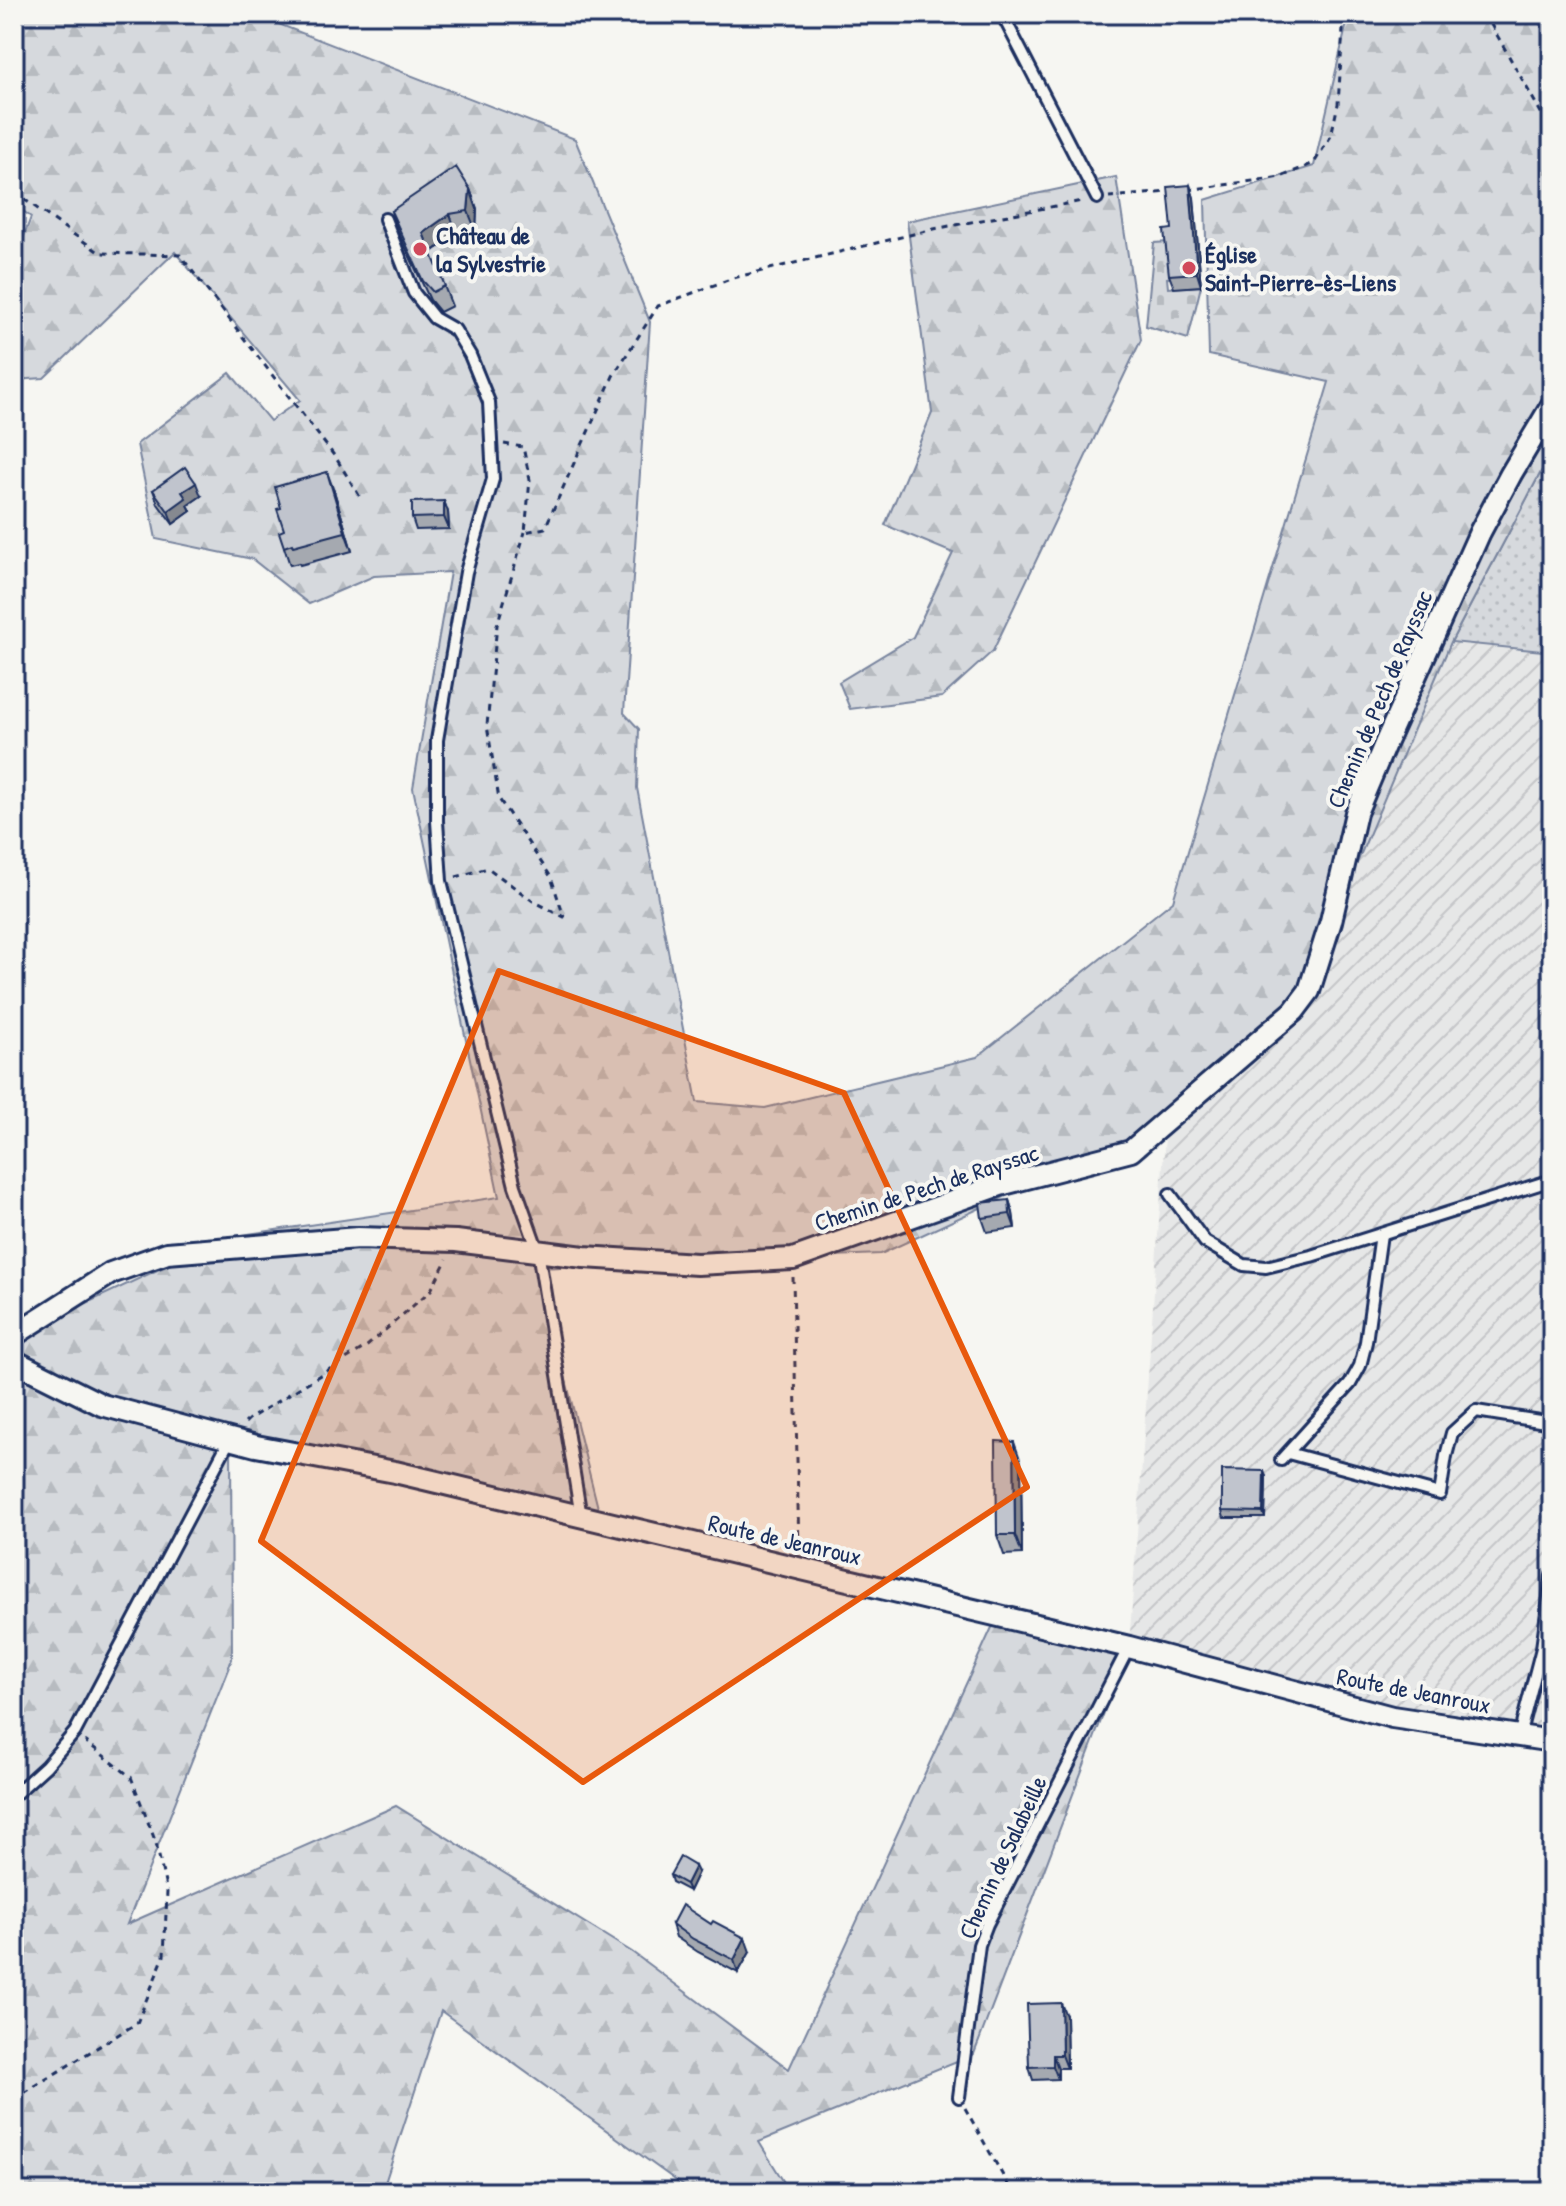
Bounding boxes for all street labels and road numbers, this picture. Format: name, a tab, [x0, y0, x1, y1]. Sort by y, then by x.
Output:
street label: Chemin de Pech de Rayssac	[1319, 585, 1440, 813]
street label: Chemin de Pech de Rayssac	[810, 1136, 1043, 1238]
street label: Route de Jeanroux	[705, 1506, 865, 1572]
street label: Route de Jeanroux	[1334, 1659, 1494, 1721]
street label: Chemin de Salabeille	[950, 1770, 1054, 1944]

